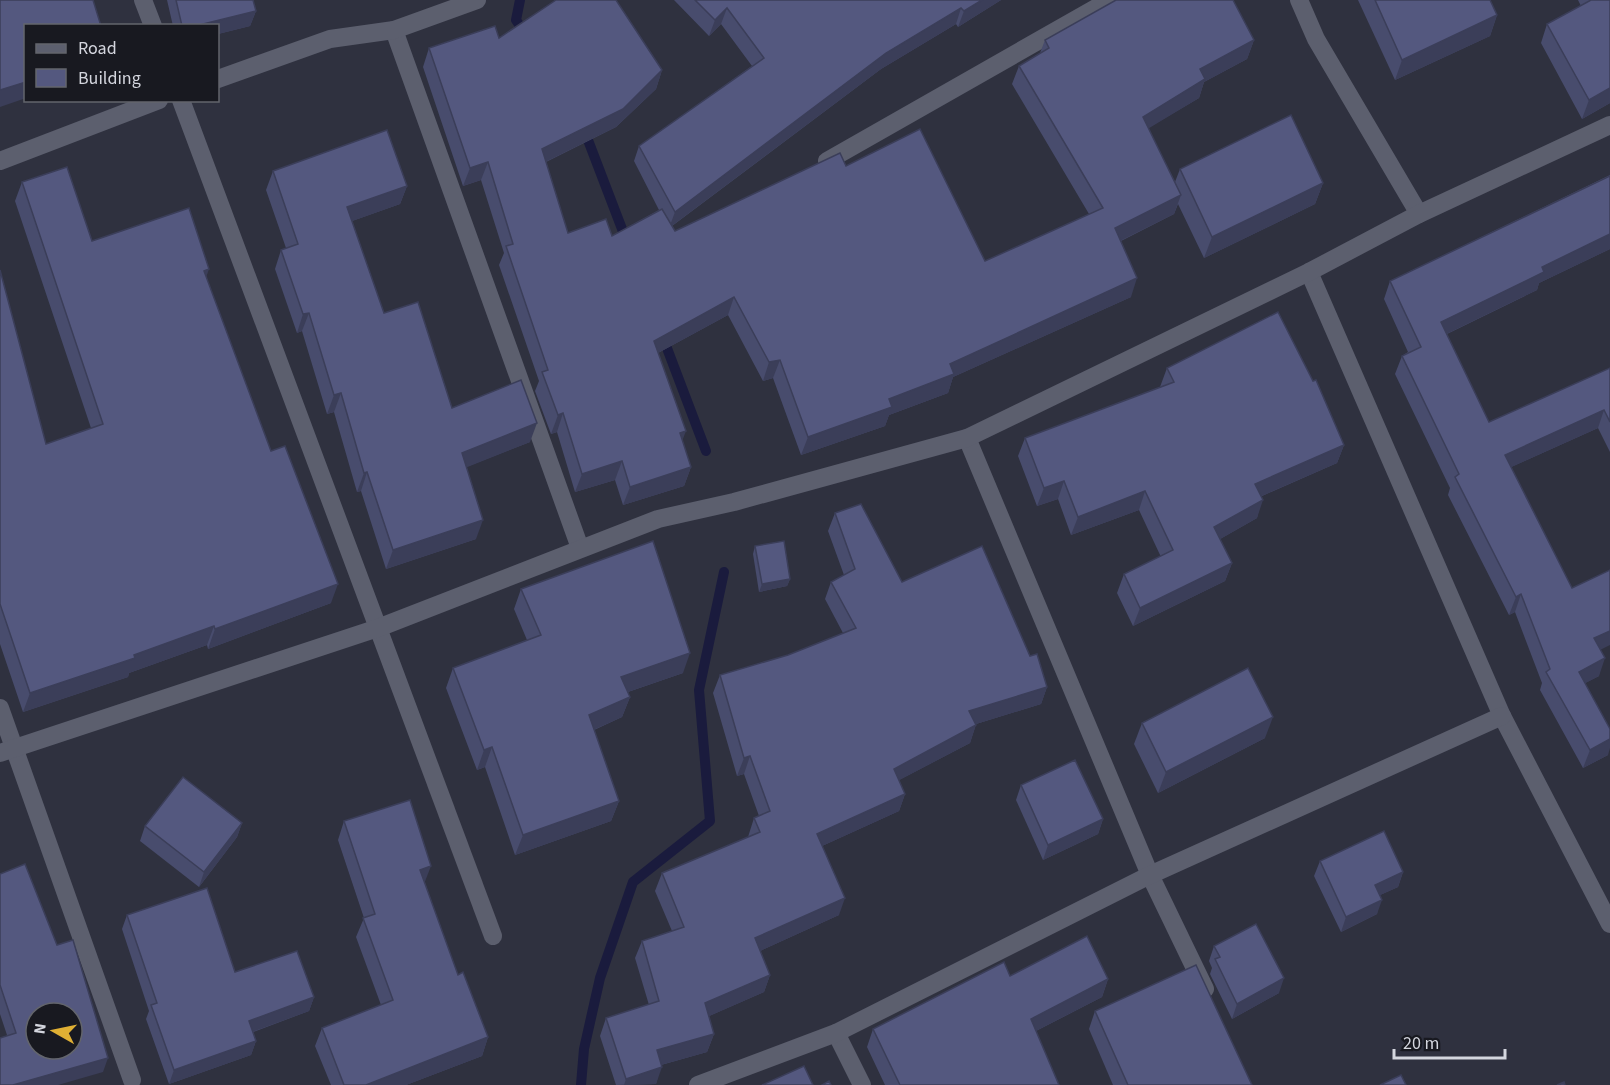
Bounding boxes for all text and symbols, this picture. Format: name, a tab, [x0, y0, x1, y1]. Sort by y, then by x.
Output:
legend	[24, 24, 219, 102]
text: Road	[78, 36, 117, 61]
text: Building	[78, 66, 141, 91]
north arrow	[24, 1001, 84, 1061]
text: N	[28, 1022, 52, 1036]
scale bar	[1394, 1022, 1505, 1060]
text: 20 m	[1403, 1031, 1439, 1056]

